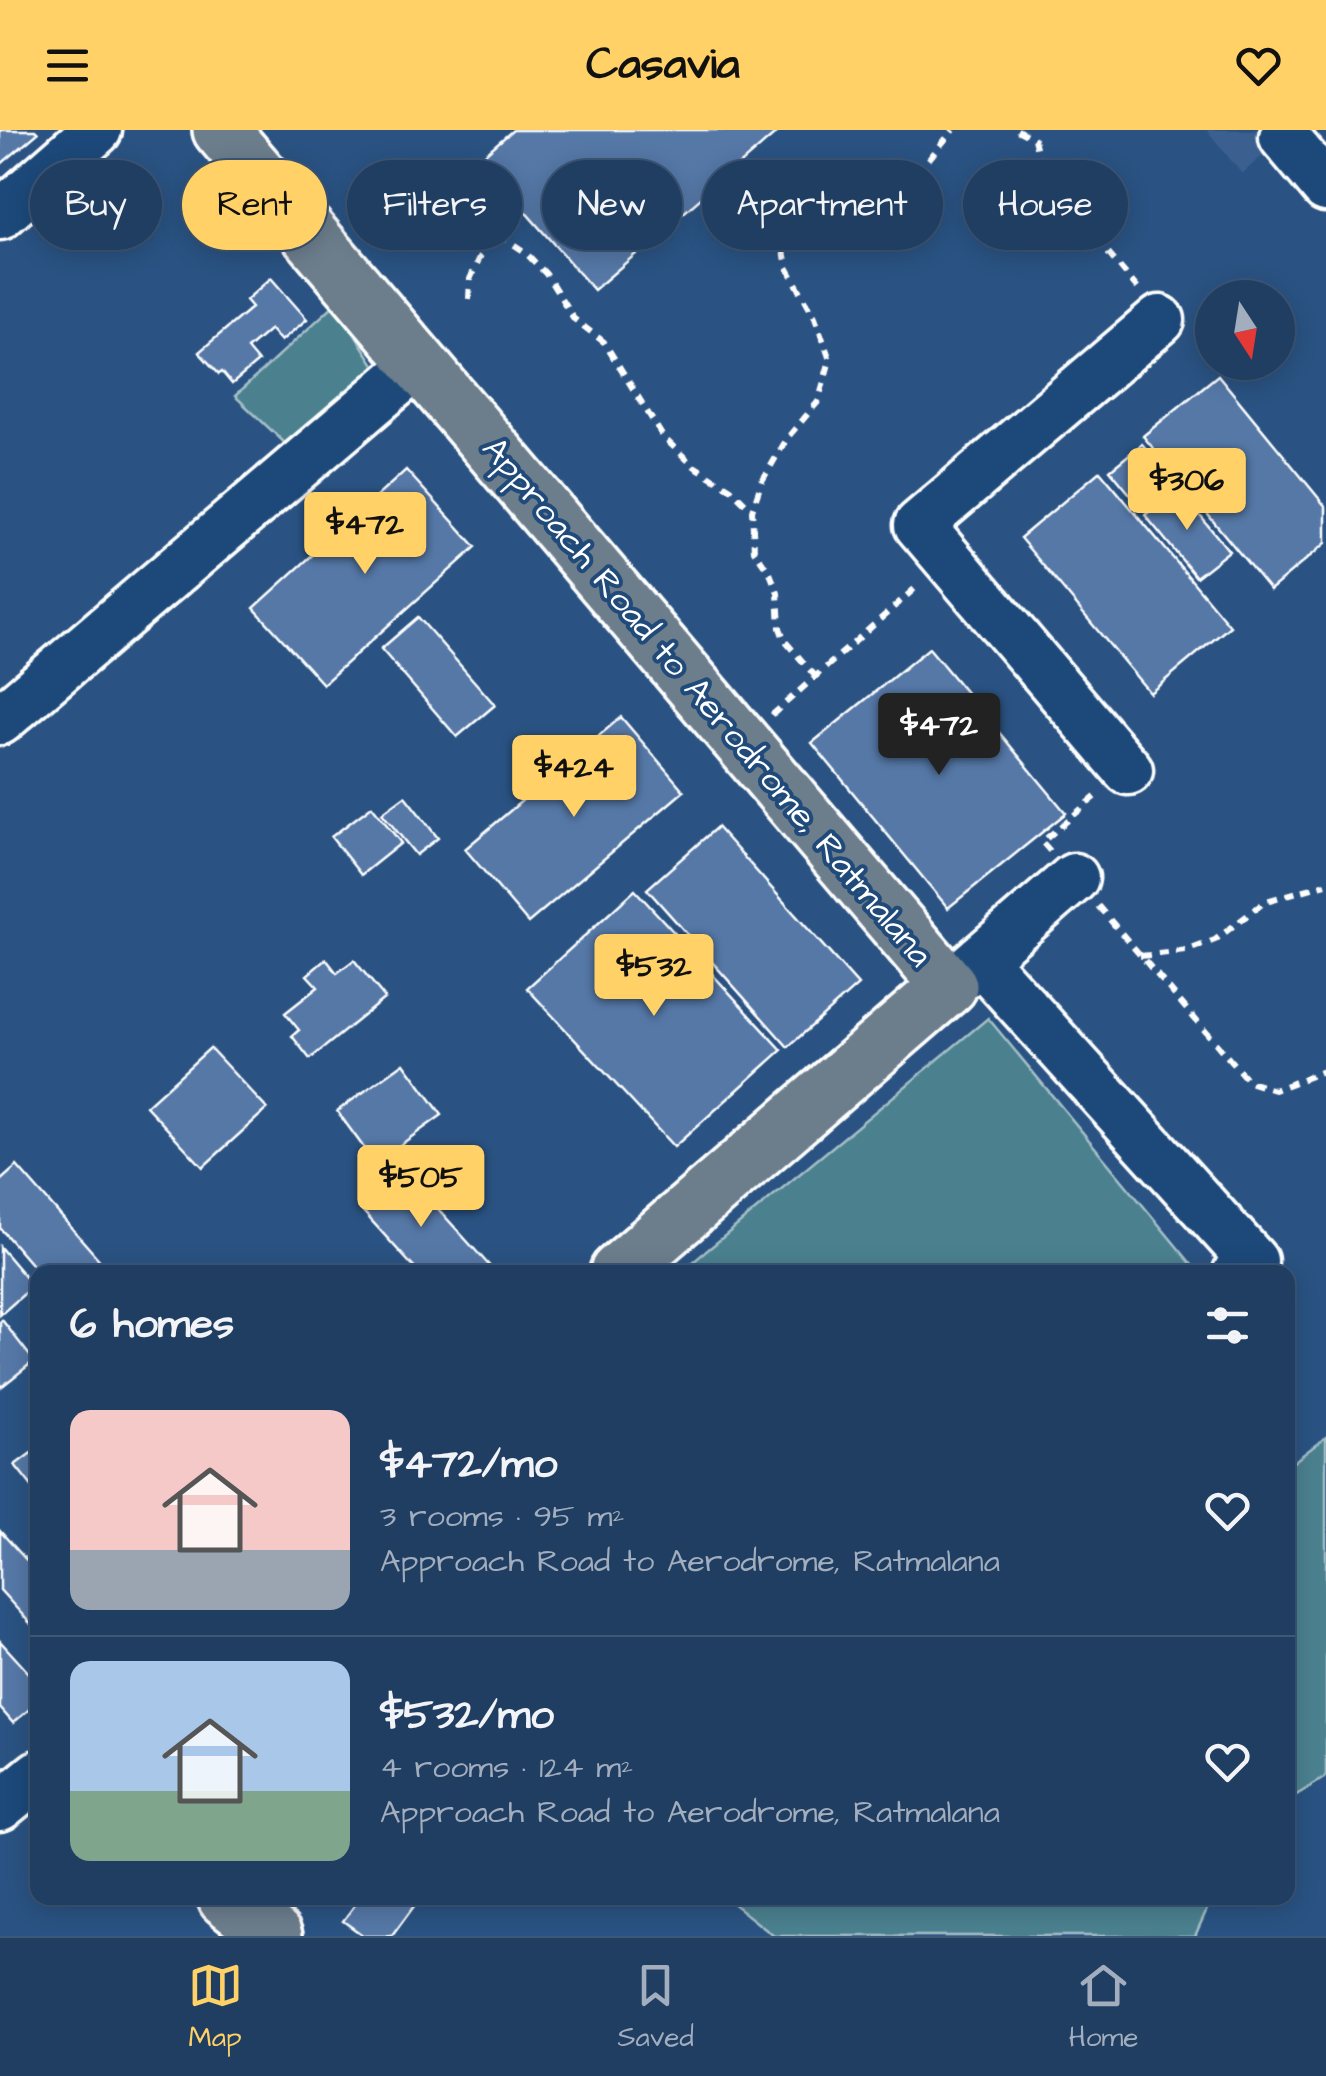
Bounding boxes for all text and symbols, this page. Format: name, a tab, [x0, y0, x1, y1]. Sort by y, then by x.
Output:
text: Casavia	[586, 34, 740, 96]
icon: menu	[40, 38, 95, 93]
icon: heart	[1231, 38, 1286, 93]
chip: Buy	[30, 160, 162, 250]
chip: Rent	[182, 160, 327, 250]
chip: Filters	[347, 160, 522, 250]
chip: New	[542, 160, 682, 250]
chip: Apartment	[702, 160, 943, 250]
chip: House	[963, 160, 1128, 250]
north arrow	[1195, 280, 1295, 380]
map controls	[1195, 280, 1295, 380]
street label: Approach Road to Aerodrome, Ratmalana	[470, 426, 944, 978]
pin: $306	[1128, 448, 1246, 533]
text: $306	[1150, 458, 1224, 503]
pin: $472	[306, 492, 424, 577]
text: $472	[326, 502, 404, 547]
pin: $472	[880, 693, 998, 778]
text: $472	[900, 703, 978, 748]
pin: $424	[515, 735, 633, 820]
text: $424	[534, 745, 614, 790]
pin: $532	[595, 934, 713, 1019]
text: $532	[616, 944, 692, 989]
pin: $505	[362, 1145, 480, 1230]
text: $505	[379, 1155, 463, 1200]
text: 6 homes	[70, 1296, 234, 1354]
icon: filters	[1200, 1298, 1255, 1353]
text: $472/mo	[380, 1436, 557, 1494]
icon: home	[150, 1450, 270, 1570]
icon: heart	[1200, 1483, 1255, 1538]
text: 3 rooms · 95 m²	[380, 1494, 624, 1539]
text: Approach Road to Aerodrome, Ratmalana	[380, 1539, 1000, 1584]
text: $532/mo	[380, 1687, 554, 1745]
icon: home	[150, 1701, 270, 1821]
icon: heart	[1200, 1734, 1255, 1789]
text: 4 rooms · 124 m²	[380, 1745, 633, 1790]
text: Approach Road to Aerodrome, Ratmalana	[380, 1790, 1000, 1835]
tab: Map	[188, 1958, 243, 2057]
tab: Saved	[618, 1958, 694, 2057]
tab: Home	[1069, 1958, 1138, 2057]

